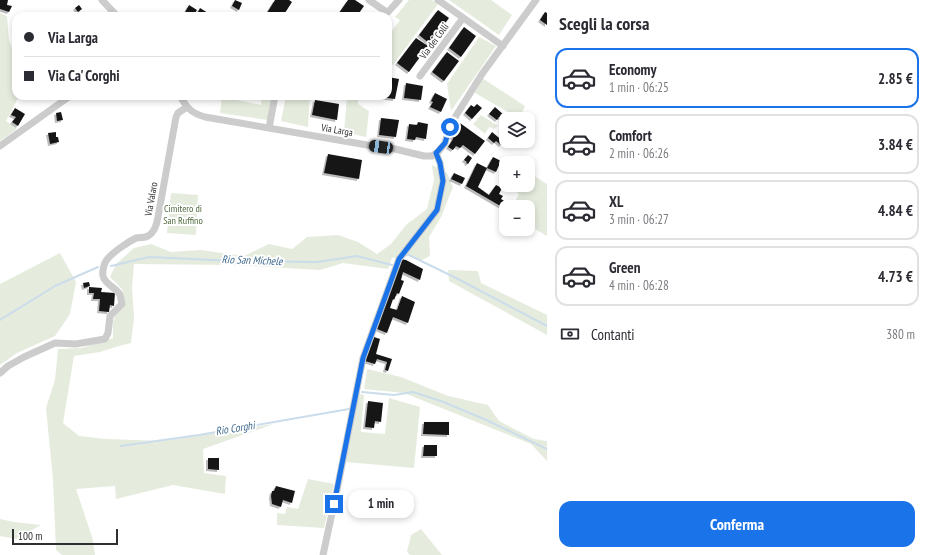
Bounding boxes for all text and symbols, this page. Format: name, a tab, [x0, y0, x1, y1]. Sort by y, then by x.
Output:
text: Scegli la corsa	[559, 12, 649, 35]
street label: Via dei Colli	[416, 21, 451, 62]
text: Via Larga	[48, 28, 98, 47]
icon: car	[561, 60, 597, 96]
text: Economy	[609, 60, 657, 79]
text: Via Ca' Corghi	[48, 66, 120, 85]
text: 2.85 €	[878, 69, 913, 88]
text: 1 min · 06:25	[609, 79, 669, 96]
map controls	[499, 112, 535, 236]
button: layers	[499, 112, 535, 148]
route start	[441, 118, 459, 136]
street label: Via Larga	[319, 121, 354, 139]
icon: car	[561, 126, 597, 162]
text: Comfort	[609, 126, 652, 145]
text: 3.84 €	[878, 135, 913, 154]
car	[368, 139, 394, 155]
text: 2 min · 06:26	[609, 145, 669, 162]
button: +	[499, 156, 535, 192]
street label: Via Valaro	[141, 181, 160, 218]
icon: car	[561, 192, 597, 228]
text: XL	[609, 192, 623, 211]
button: −	[499, 200, 535, 236]
text: 4.84 €	[878, 201, 913, 220]
park label: Cimitero di San Ruffino	[163, 202, 203, 227]
text: 3 min · 06:27	[609, 211, 669, 228]
water label: Rio San Michele	[221, 252, 284, 268]
icon: car	[561, 258, 597, 294]
text: Green	[609, 258, 641, 277]
text: 4.73 €	[878, 267, 913, 286]
text: 4 min · 06:28	[609, 277, 669, 294]
icon: cash	[559, 323, 581, 345]
text: Contanti	[591, 325, 635, 344]
text: 380 m	[886, 326, 915, 343]
water label: Rio Corghi	[215, 418, 257, 438]
callout: 1 min	[348, 490, 414, 518]
route end	[325, 495, 343, 513]
text: 1 min	[368, 495, 394, 512]
button: Conferma	[559, 501, 915, 547]
scale bar	[12, 527, 118, 546]
text: 100 m	[18, 529, 42, 543]

